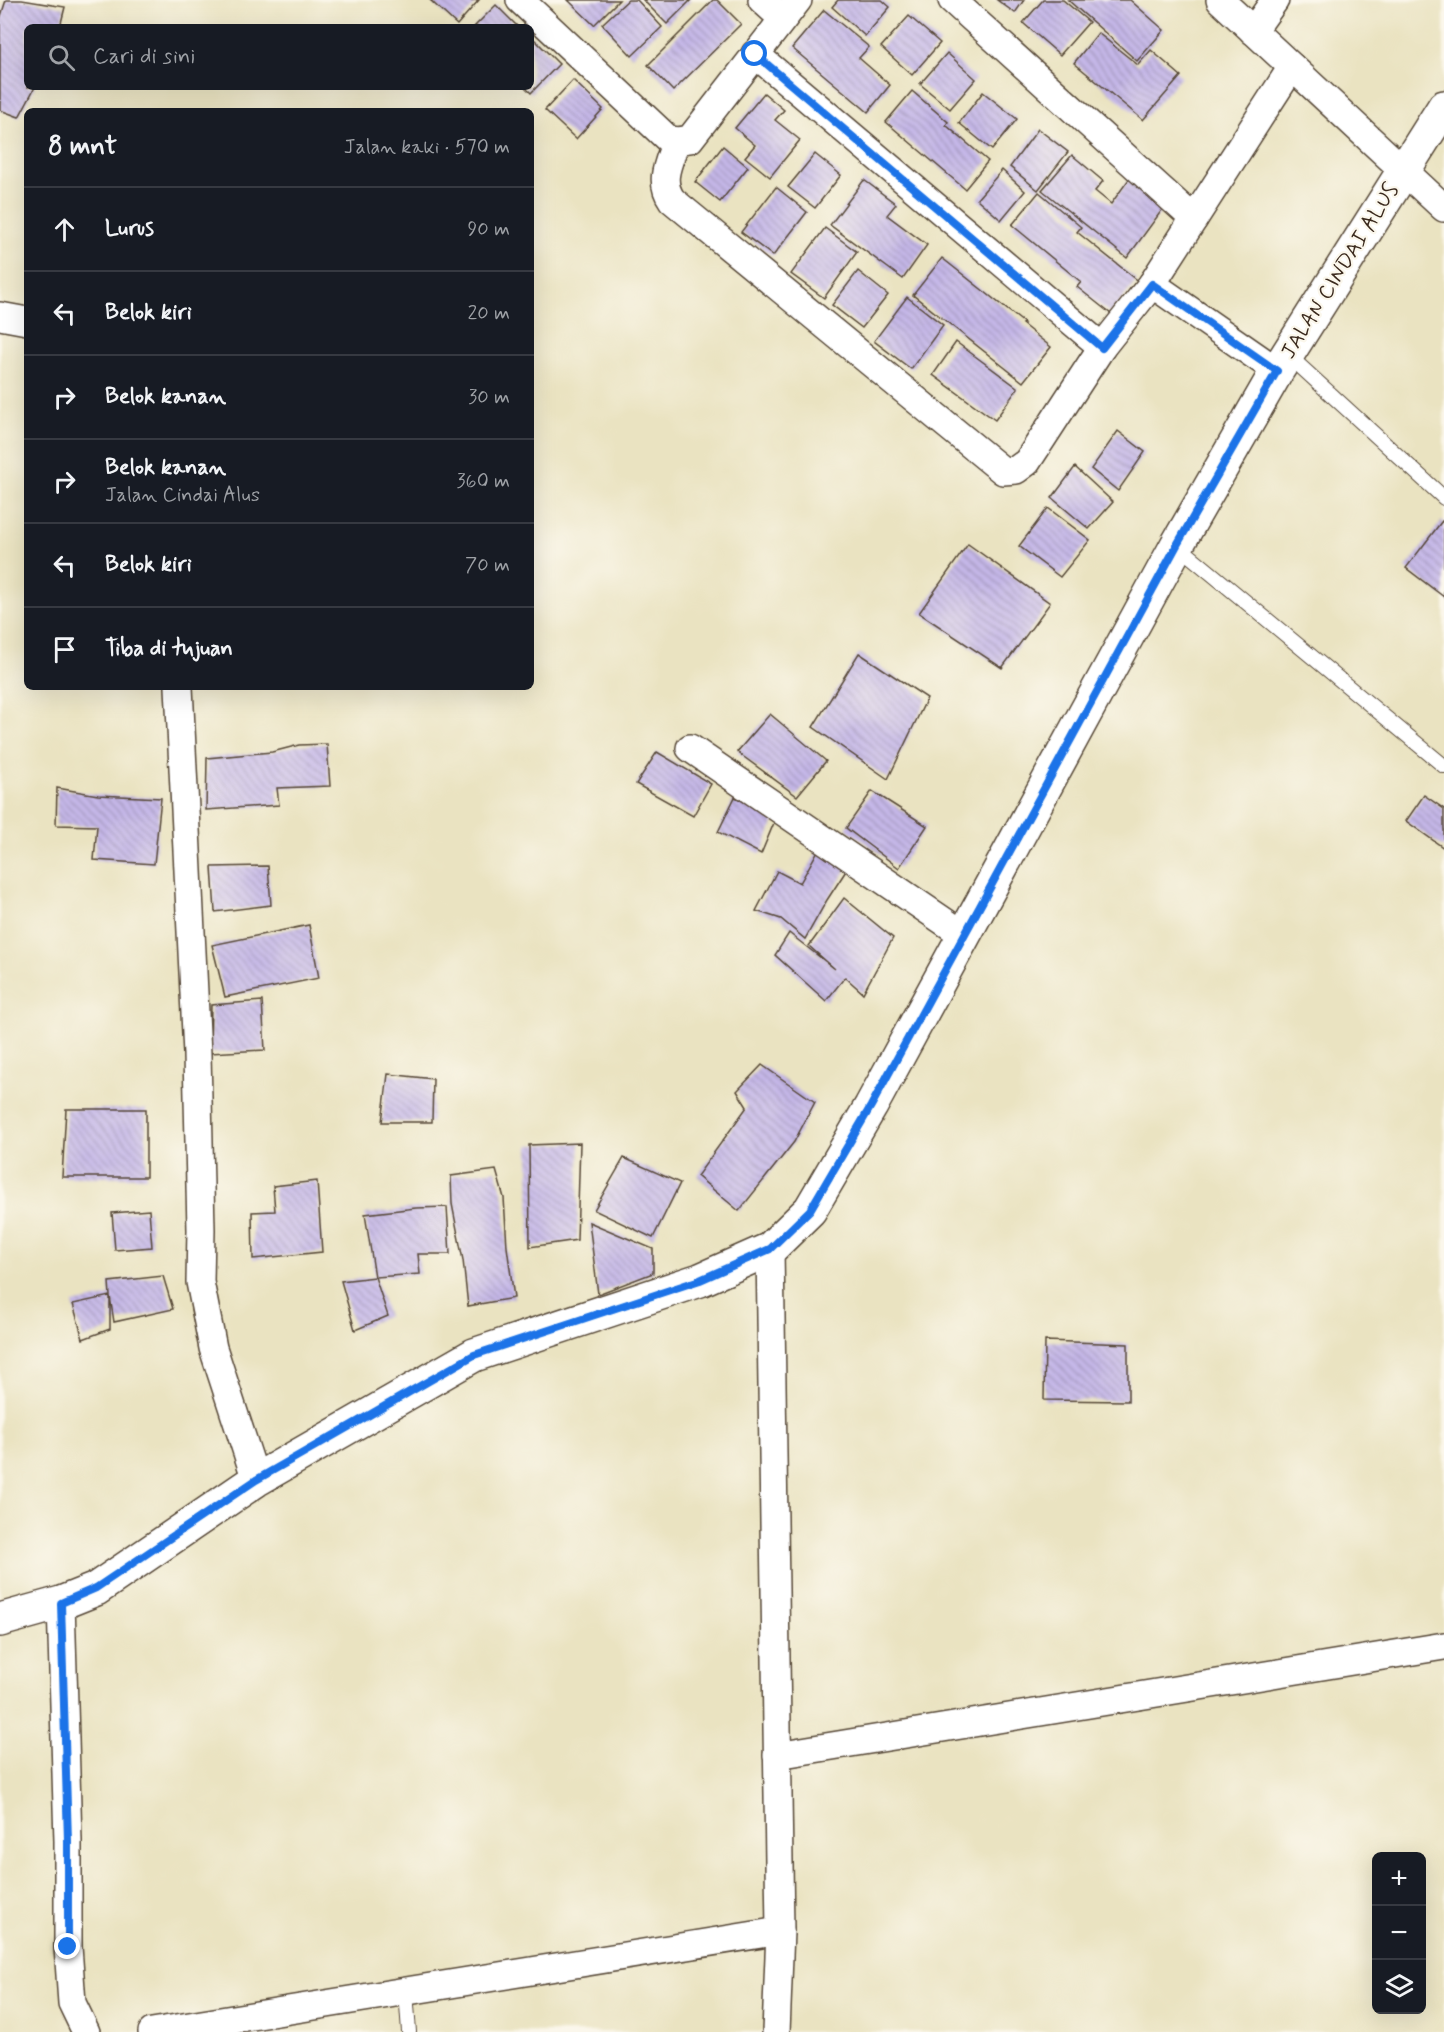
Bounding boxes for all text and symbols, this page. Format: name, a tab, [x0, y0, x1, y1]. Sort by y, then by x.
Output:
search box	[24, 24, 534, 90]
route start	[741, 40, 767, 66]
icon: search	[45, 41, 78, 74]
text: Cari di sini	[93, 43, 195, 71]
text: 8 mnt	[48, 130, 117, 164]
text: Jalan kaki · 570 m	[344, 134, 510, 161]
street label: JALAN CINDAI ALUS	[1275, 178, 1406, 364]
icon: ahead	[48, 213, 81, 246]
text: Lurus	[105, 215, 154, 243]
text: 90 m	[467, 216, 510, 243]
icon: left	[48, 297, 81, 330]
text: Belok kiri	[105, 299, 192, 327]
text: 20 m	[467, 300, 510, 327]
icon: right	[48, 381, 81, 414]
text: Belok kanan	[105, 383, 226, 411]
text: 30 m	[468, 384, 510, 411]
text: Belok kanan	[105, 454, 226, 482]
icon: right	[48, 465, 81, 498]
text: 360 m	[457, 468, 510, 495]
text: Jalan Cindai Alus	[105, 482, 260, 509]
icon: left	[48, 549, 81, 582]
text: Belok kiri	[105, 551, 192, 579]
text: 70 m	[465, 552, 510, 579]
icon: arrive	[48, 633, 81, 666]
text: Tiba di tujuan	[105, 635, 233, 663]
map controls	[1372, 1852, 1426, 2014]
button: +	[1372, 1852, 1426, 1906]
button: −	[1372, 1906, 1426, 1960]
route end	[54, 1933, 80, 1959]
button: layers	[1372, 1960, 1426, 2014]

